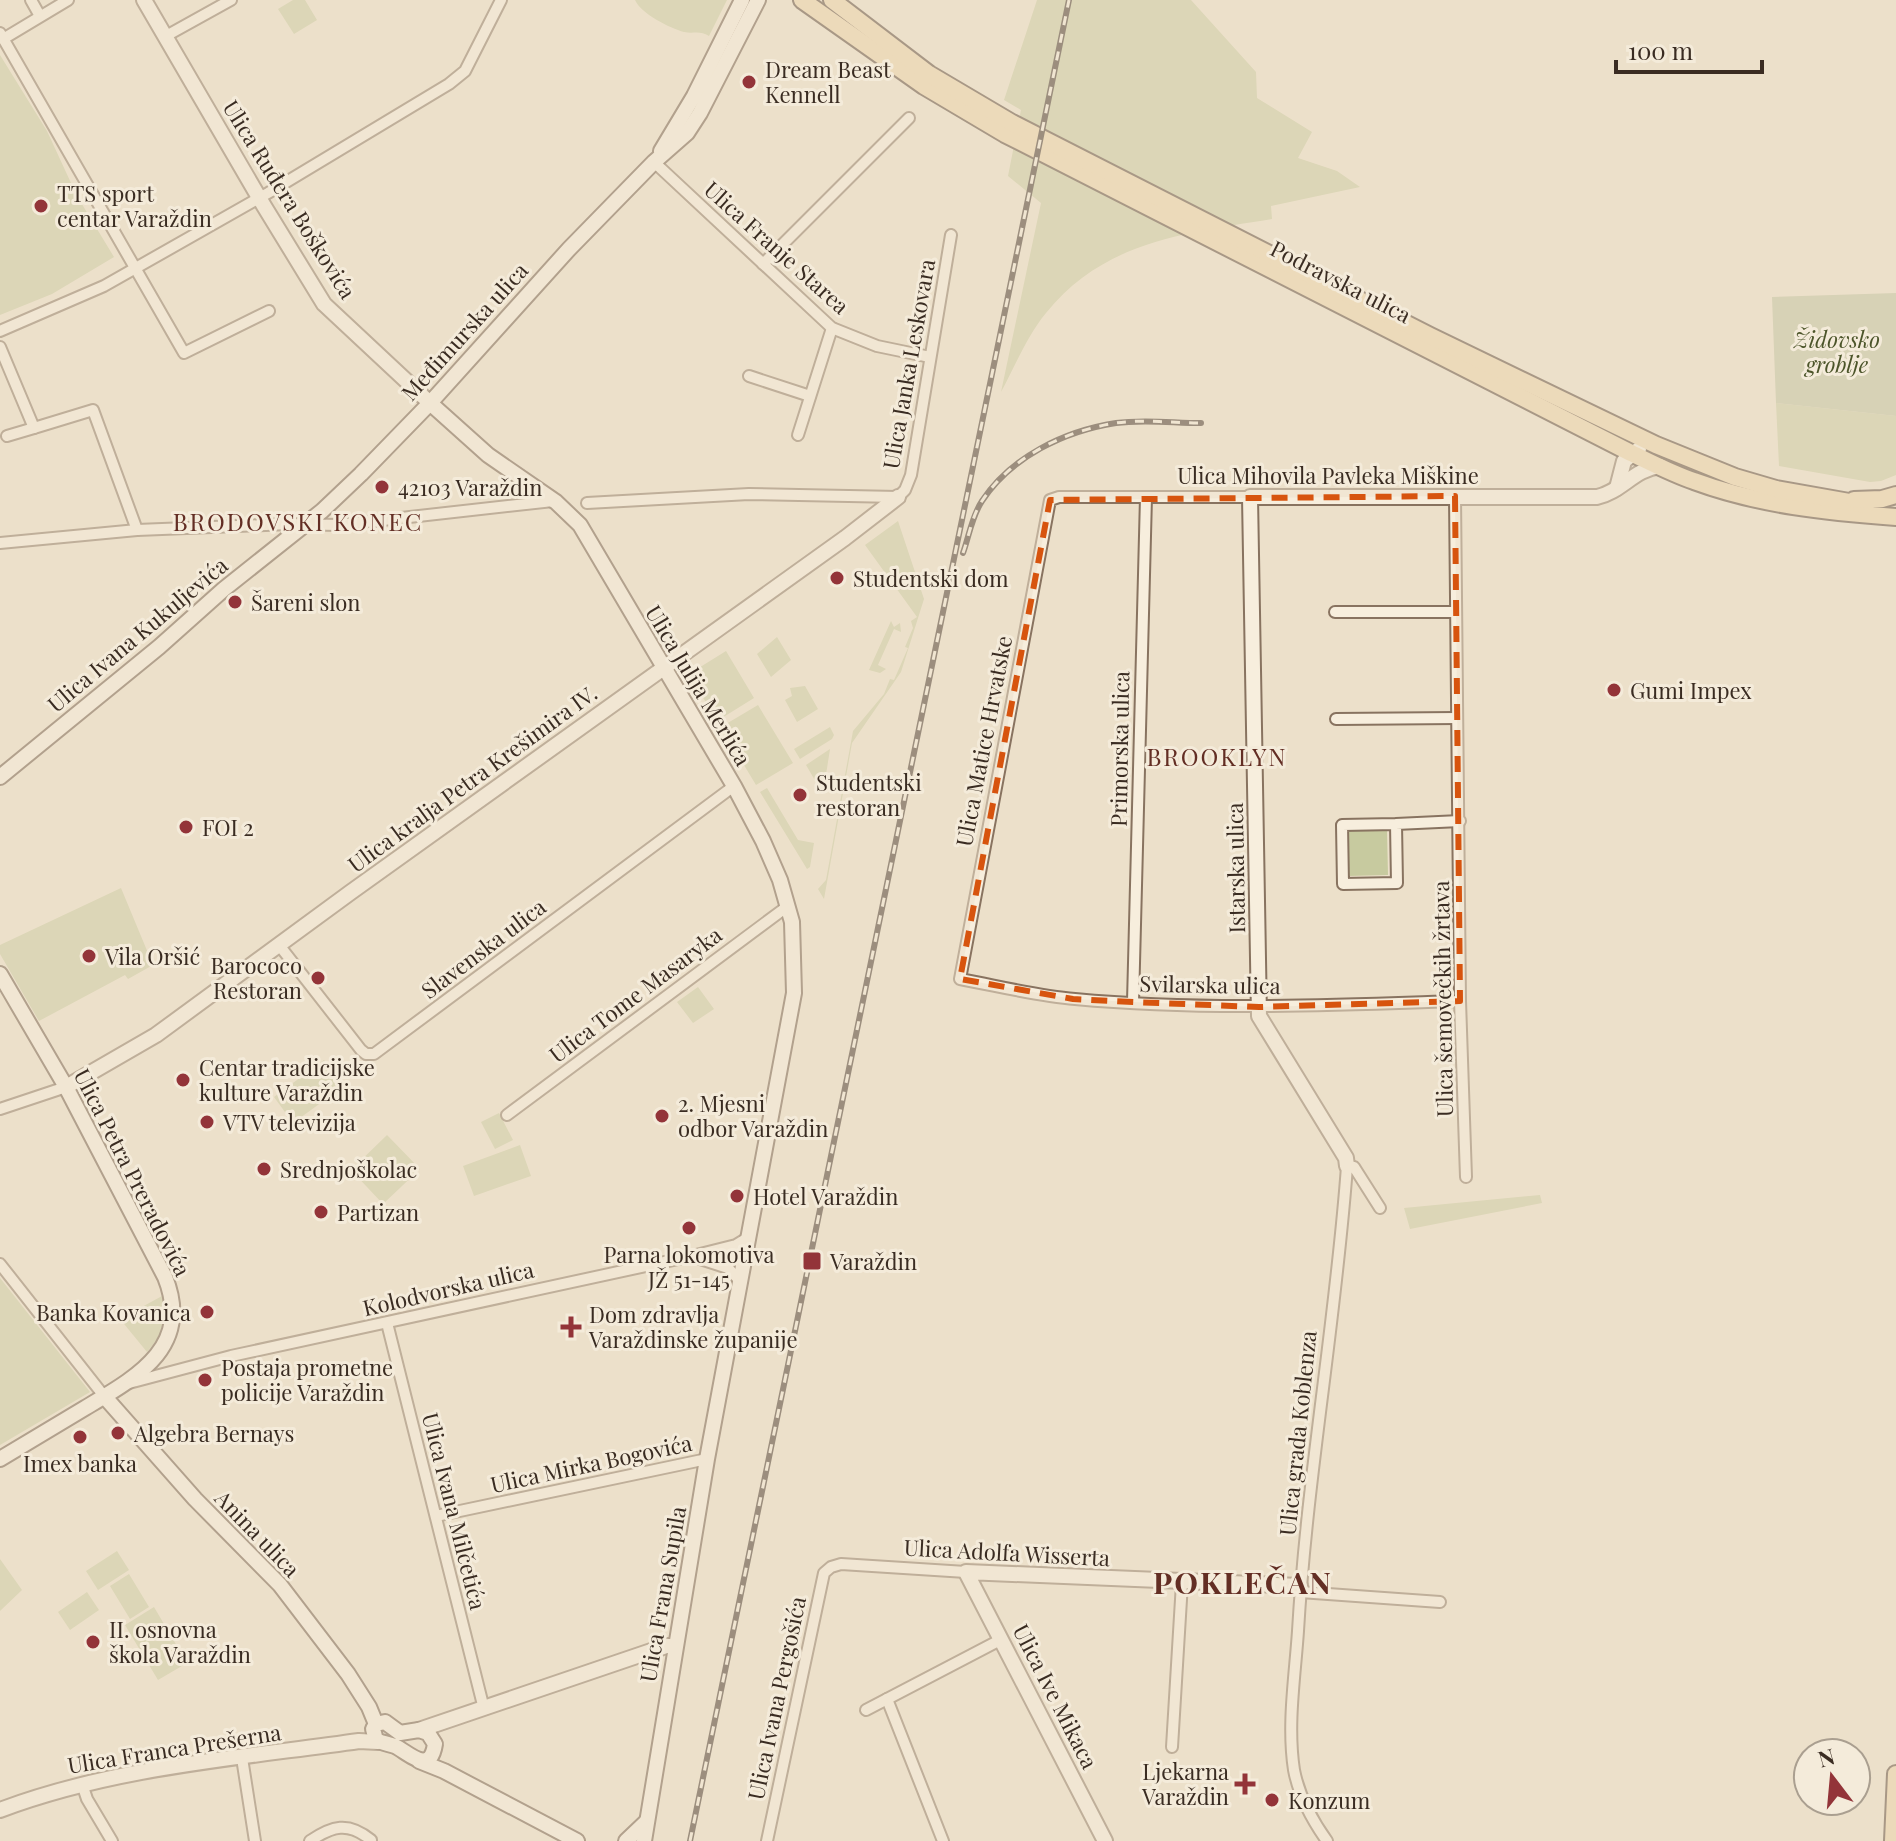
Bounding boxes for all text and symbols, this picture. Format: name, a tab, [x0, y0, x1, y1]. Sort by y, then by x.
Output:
scale bar	[1616, 24, 1762, 74]
text: 100 m	[1628, 34, 1693, 66]
place label: Dream Beast Kennell	[765, 54, 892, 109]
marker: Dream Beast Kennell	[740, 73, 758, 91]
street label: Ulica Ruđera Boškovića	[217, 94, 363, 304]
street label: Ulica Franje Starea	[698, 174, 856, 320]
place label: TTS sport centar Varaždin	[57, 178, 212, 233]
marker: TTS sport centar Varaždin	[32, 197, 50, 215]
street label: Podravska ulica	[1266, 233, 1416, 329]
street label: Međimurska ulica	[394, 255, 534, 407]
street label: Ulica Janka Leskovara	[875, 257, 941, 471]
park label: Židovsko groblje	[1793, 324, 1880, 379]
street label: Ulica Mihovila Pavleka Miškine	[1177, 460, 1479, 490]
place label: 42103 Varaždin	[398, 472, 542, 502]
marker: 42103 Varaždin	[373, 478, 391, 496]
district label: BRODOVSKI KONEC	[173, 505, 423, 537]
street label: Ulica Ivana Kukuljevića	[41, 550, 233, 718]
place label: Studentski dom	[853, 563, 1009, 593]
marker: Studentski dom	[828, 569, 846, 587]
place label: Šareni slon	[251, 587, 360, 617]
marker: Šareni slon	[226, 593, 244, 611]
street label: Ulica Julija Merlića	[639, 599, 759, 771]
street label: Ulica Matice Hrvatske	[948, 633, 1018, 849]
street label: Primorska ulica	[1103, 671, 1135, 827]
place label: Gumi Impex	[1630, 675, 1752, 705]
street label: Ulica kralja Petra Krešimira IV.	[342, 677, 602, 879]
marker: Gumi Impex	[1605, 681, 1623, 699]
district label: BROOKLYN	[1147, 740, 1288, 772]
place label: Studentski restoran	[816, 767, 922, 822]
marker: Studentski restoran	[791, 786, 809, 804]
street label: Istarska ulica	[1219, 802, 1251, 934]
place label: FOI 2	[202, 812, 254, 842]
marker: FOI 2	[177, 818, 195, 836]
street label: Ulica šemovečkih žrtava	[1425, 880, 1459, 1118]
street label: Slavenska ulica	[415, 891, 552, 1005]
street label: Ulica Tome Masaryka	[543, 919, 727, 1069]
place label: Vila Oršić	[104, 941, 200, 971]
marker: Vila Oršić	[80, 947, 98, 965]
place label: Barococo Restoran	[210, 950, 302, 1005]
street label: Svilarska ulica	[1139, 968, 1281, 1000]
marker: Barococo Restoran	[309, 969, 327, 987]
place label: Centar tradicijske kulture Varaždin	[199, 1052, 375, 1107]
street label: Ulica Petra Preradovića	[68, 1063, 198, 1281]
marker: Centar tradicijske kulture Varaždin	[174, 1071, 192, 1089]
place label: 2. Mjesni odbor Varaždin	[678, 1088, 828, 1143]
place label: VTV televizija	[222, 1107, 356, 1137]
marker: 2. Mjesni odbor Varaždin	[653, 1107, 671, 1125]
marker: VTV televizija	[198, 1113, 216, 1131]
place label: Srednjoškolac	[280, 1154, 417, 1184]
marker: Srednjoškolac	[255, 1160, 273, 1178]
place label: Hotel Varaždin	[753, 1181, 898, 1211]
marker: Hotel Varaždin	[728, 1187, 746, 1205]
place label: Partizan	[337, 1197, 419, 1227]
marker: Partizan	[312, 1203, 330, 1221]
marker: Parna lokomotiva JŽ 51-145	[680, 1219, 698, 1237]
place label: Parna lokomotiva JŽ 51-145	[604, 1239, 775, 1294]
place label: Varaždin	[829, 1246, 917, 1276]
marker: Varaždin	[801, 1250, 823, 1272]
street label: Kolodvorska ulica	[360, 1254, 536, 1322]
place label: Banka Kovanica	[36, 1297, 191, 1327]
place label: Dom zdravlja Varaždinske županije	[588, 1299, 798, 1354]
marker: Banka Kovanica	[198, 1303, 216, 1321]
marker: Dom zdravlja Varaždinske županije	[560, 1316, 582, 1338]
street label: Ulica grada Koblenza	[1271, 1329, 1323, 1537]
place label: Postaja prometne policije Varaždin	[221, 1352, 393, 1407]
marker: Postaja prometne policije Varaždin	[196, 1371, 214, 1389]
street label: Ulica Ivana Milčetića	[416, 1410, 494, 1613]
place label: Algebra Bernays	[133, 1418, 294, 1448]
marker: Algebra Bernays	[109, 1424, 127, 1442]
street label: Ulica Mirka Bogovića	[488, 1427, 695, 1499]
marker: Imex banka	[71, 1428, 89, 1446]
place label: Imex banka	[23, 1448, 137, 1478]
street label: Anina ulica	[208, 1482, 307, 1583]
street label: Ulica Frana Supila	[632, 1504, 692, 1684]
street label: Ulica Adolfa Wisserta	[903, 1532, 1111, 1572]
district label: POKLEČAN	[1153, 1562, 1333, 1602]
street label: Ulica Ivana Pergošića	[740, 1593, 812, 1802]
place label: II. osnovna škola Varaždin	[109, 1614, 251, 1669]
street label: Ulica Ive Mikaca	[1007, 1618, 1105, 1774]
marker: II. osnovna škola Varaždin	[84, 1633, 102, 1651]
street label: Ulica Franca Prešerna	[65, 1716, 283, 1780]
north arrow	[1792, 1737, 1872, 1817]
text: N	[1814, 1740, 1838, 1773]
place label: Ljekarna Varaždin	[1141, 1756, 1229, 1811]
marker: Ljekarna Varaždin	[1236, 1775, 1254, 1793]
place label: Konzum	[1288, 1785, 1371, 1815]
marker: Konzum	[1263, 1791, 1281, 1809]

